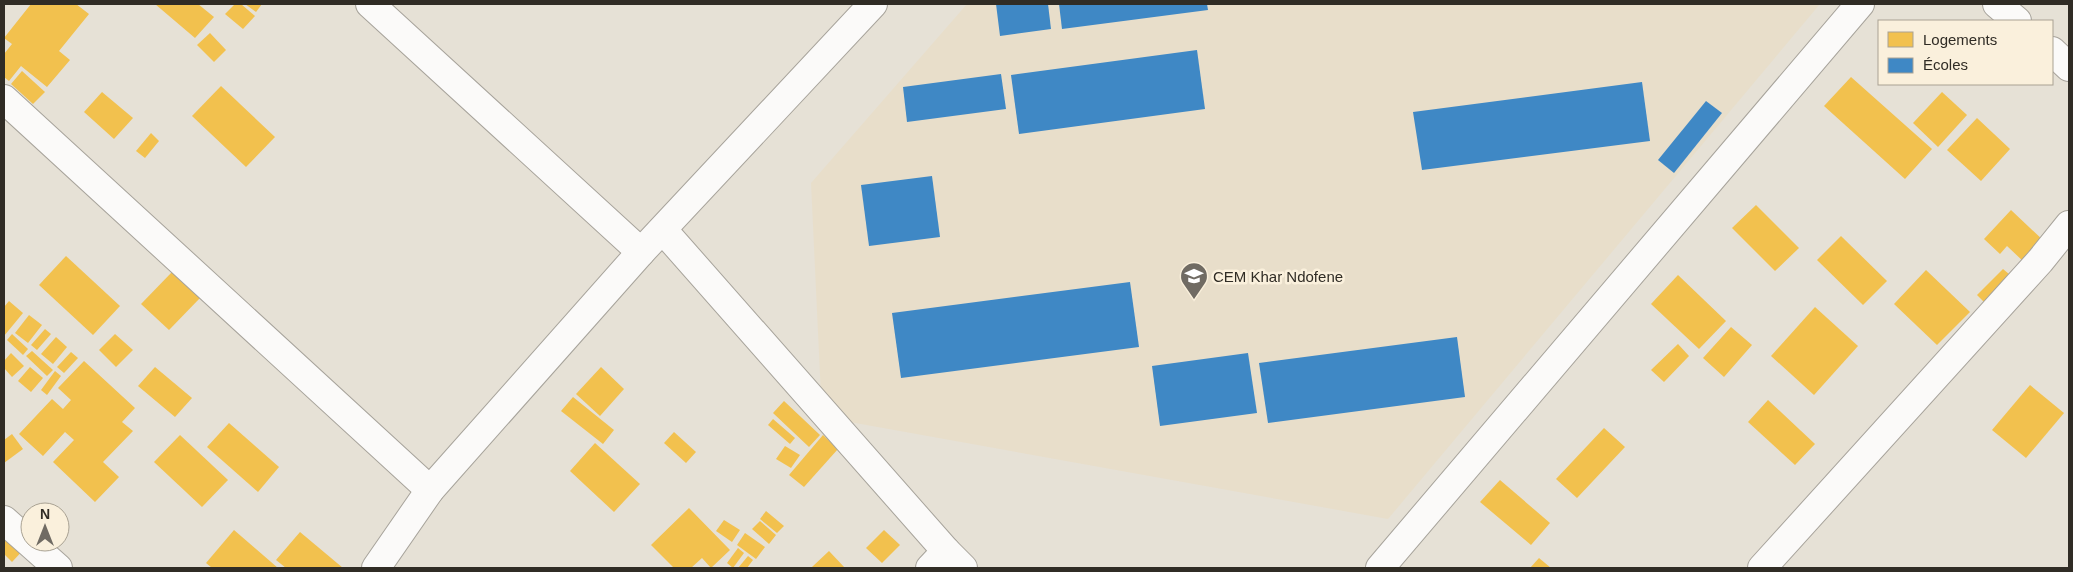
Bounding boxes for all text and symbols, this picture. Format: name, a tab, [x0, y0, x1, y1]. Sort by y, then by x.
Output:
legend	[1878, 20, 2053, 85]
text: Logements	[1923, 31, 1997, 48]
text: Écoles	[1923, 56, 1968, 73]
school or university icon: CEM Khar Ndofene	[1179, 261, 1209, 300]
place label: CEM Khar Ndofene	[1213, 268, 1343, 285]
north arrow	[20, 502, 70, 552]
text: N	[40, 506, 50, 522]

